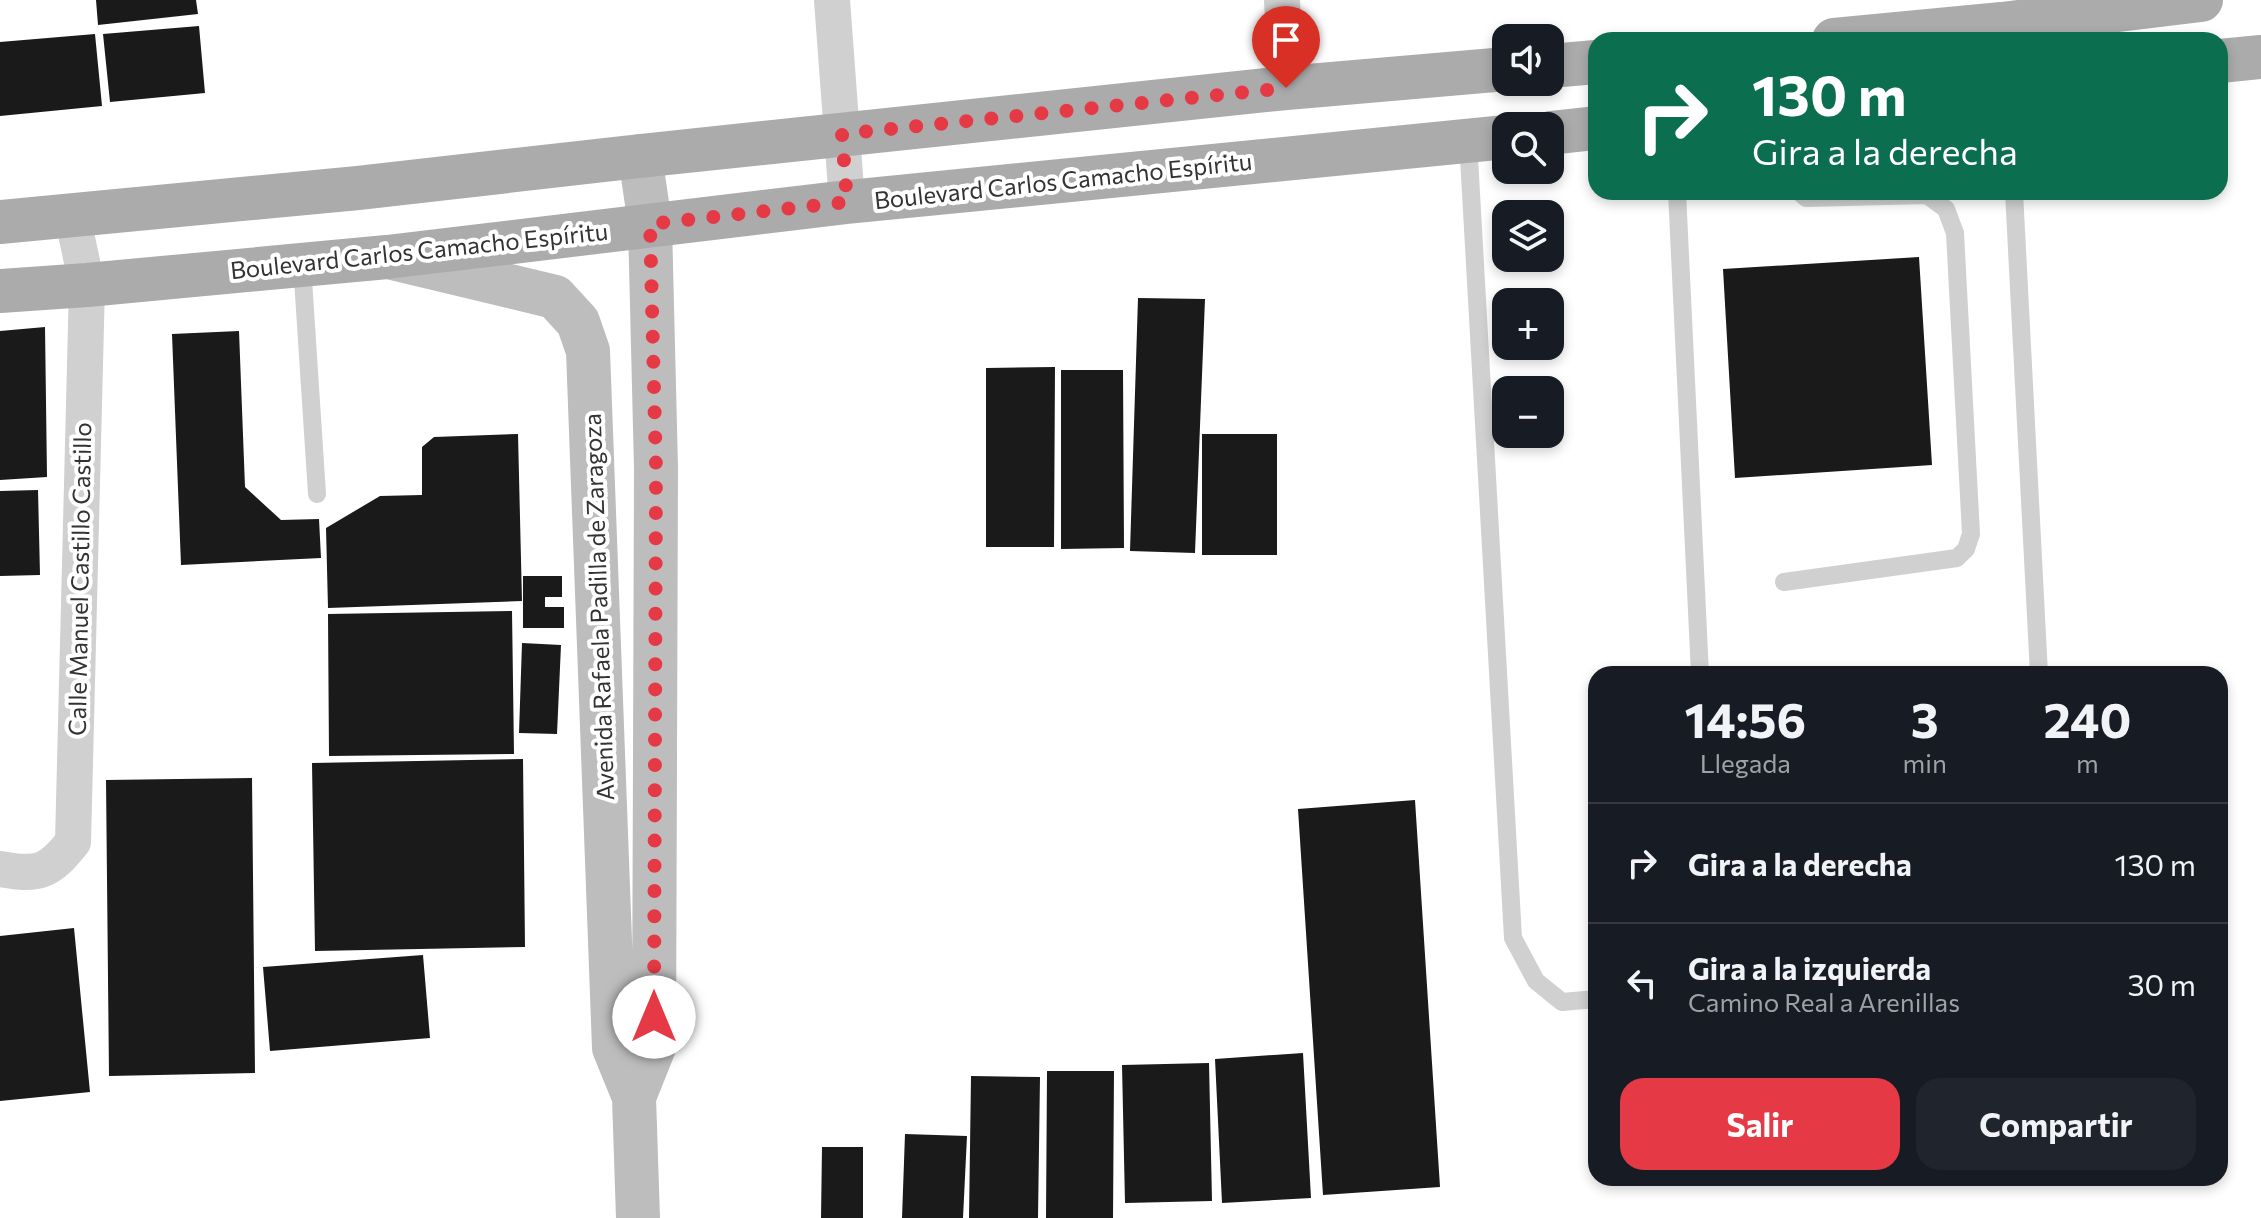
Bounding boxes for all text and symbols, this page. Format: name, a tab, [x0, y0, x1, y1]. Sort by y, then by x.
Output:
pin	[1252, 6, 1320, 88]
icon: arrive	[1264, 18, 1308, 62]
map controls	[1492, 24, 1564, 448]
button: sound	[1492, 24, 1564, 96]
text: 130 m	[1752, 59, 1907, 128]
icon: right	[1620, 64, 1724, 168]
button: search	[1492, 112, 1564, 184]
text: Gira a la derecha	[1752, 128, 2018, 172]
street label: Boulevard Carlos Camacho Espíritu	[873, 146, 1253, 214]
button: layers	[1492, 200, 1564, 272]
street label: Boulevard Carlos Camacho Espíritu	[229, 216, 609, 284]
button: +	[1492, 288, 1564, 360]
button: −	[1492, 376, 1564, 448]
street label: Avenida Rafaela Padilla de Zaragoza	[577, 413, 619, 801]
street label: Calle Manuel Castillo Castillo	[62, 422, 96, 736]
text: 14:56	[1685, 689, 1806, 748]
text: 3	[1911, 689, 1939, 748]
text: 240	[2043, 689, 2131, 748]
text: Llegada	[1700, 747, 1791, 778]
text: min	[1903, 747, 1947, 778]
text: m	[2076, 747, 2099, 778]
icon: right	[1620, 841, 1664, 885]
text: Gira a la derecha	[1688, 845, 1912, 882]
text: 130 m	[2115, 845, 2196, 882]
text: Gira a la izquierda	[1688, 949, 1931, 986]
icon: left	[1620, 961, 1664, 1005]
text: 30 m	[2127, 965, 2196, 1002]
position arrow	[612, 975, 696, 1059]
text: Camino Real a Arenillas	[1688, 986, 1960, 1017]
button: Salir	[1620, 1078, 1900, 1170]
button: Compartir	[1916, 1078, 2196, 1170]

